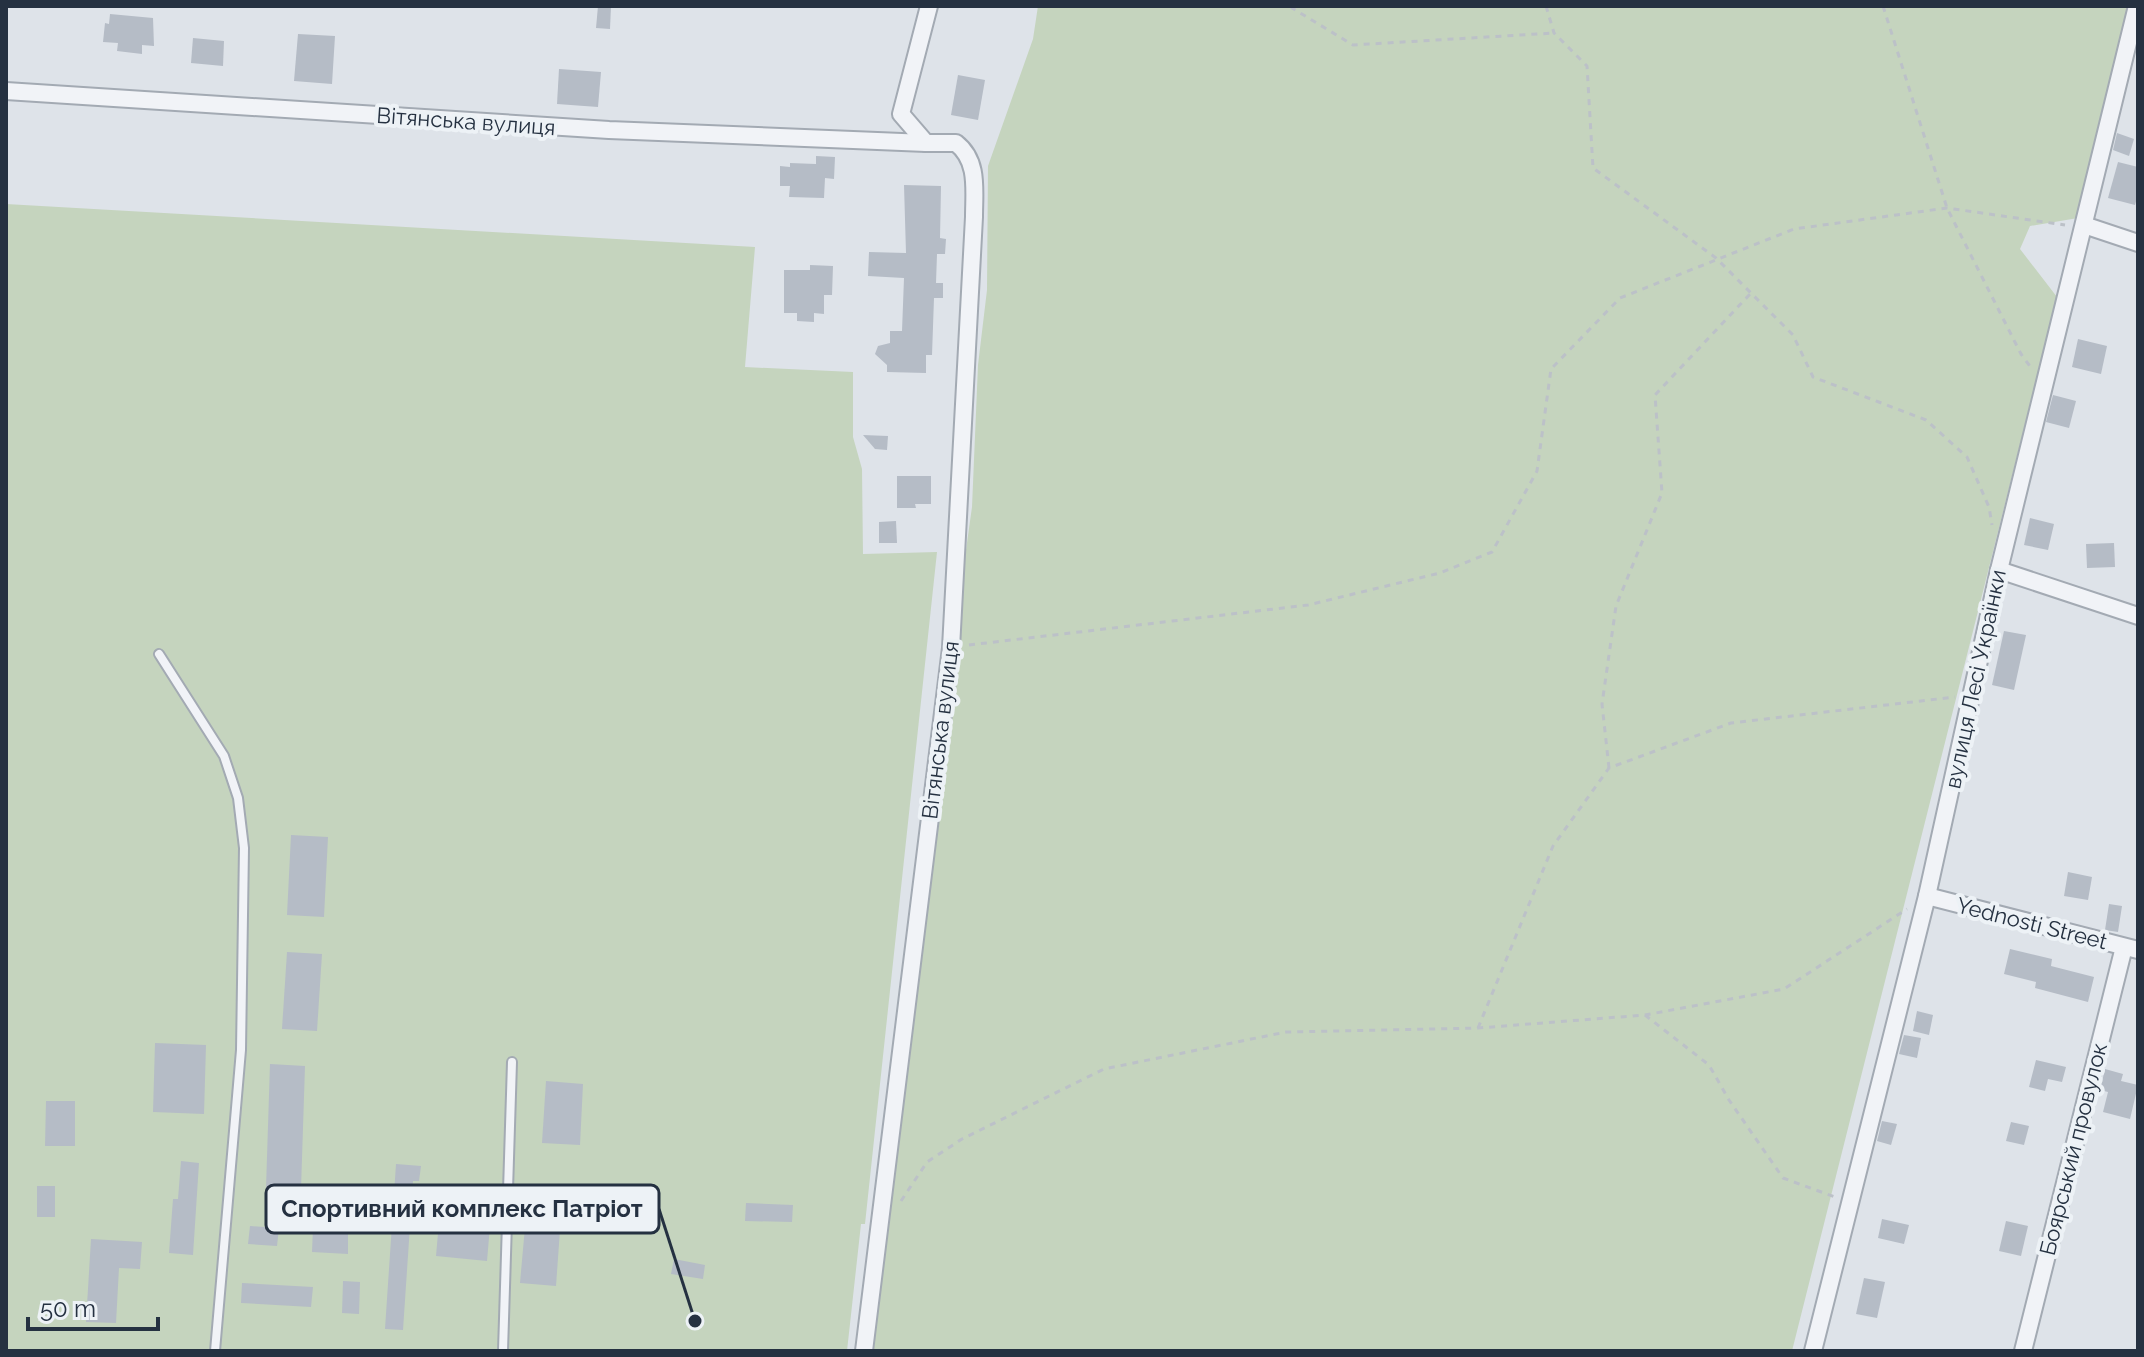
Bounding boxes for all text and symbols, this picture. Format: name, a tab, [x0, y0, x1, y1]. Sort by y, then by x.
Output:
street label: Вітянська вулиця	[376, 102, 556, 140]
street label: вулиця Лесі Українки	[1939, 567, 2011, 791]
street label: Вітянська вулиця	[916, 639, 964, 821]
street label: Yednosti Street	[1954, 892, 2111, 954]
street label: Боярський провулок	[2034, 1040, 2112, 1258]
callout: Спортивний комплекс Патріот	[266, 1185, 659, 1233]
text: Спортивний комплекс Патріот	[281, 1194, 643, 1223]
scale bar	[28, 1281, 158, 1331]
text: 50 m	[40, 1294, 96, 1323]

